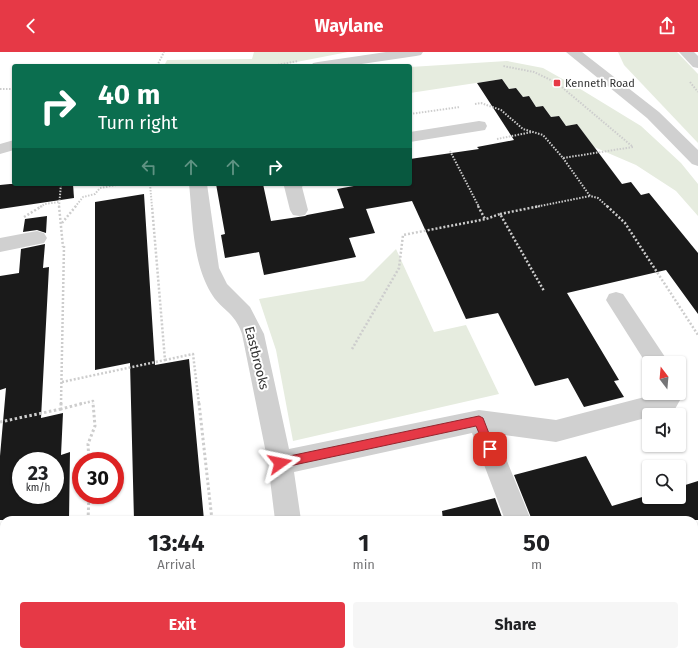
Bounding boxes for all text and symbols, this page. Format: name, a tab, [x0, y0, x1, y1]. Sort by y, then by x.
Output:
icon: back	[20, 15, 42, 37]
text: Waylane	[314, 15, 384, 37]
icon: share	[656, 15, 678, 37]
place label: Kenneth Road	[565, 77, 635, 90]
text: 40 m	[98, 78, 161, 111]
marker: Kenneth Road	[552, 78, 562, 88]
icon: right	[32, 80, 84, 132]
text: Turn right	[98, 112, 178, 134]
icon: left	[138, 156, 160, 178]
icon: ahead	[180, 156, 202, 178]
icon: ahead	[222, 156, 244, 178]
icon: right	[264, 156, 286, 178]
street label: Eastbrooks	[242, 325, 272, 391]
north arrow	[642, 356, 686, 400]
map controls	[642, 356, 686, 504]
button: sound	[642, 408, 686, 452]
pin	[473, 432, 507, 466]
icon: arrive	[479, 438, 501, 460]
position arrow	[259, 442, 301, 484]
speed limit sign: 30	[72, 452, 124, 504]
button: search	[642, 460, 686, 504]
text: 23	[28, 461, 48, 485]
text: km/h	[26, 482, 50, 494]
text: 13:44	[148, 529, 204, 557]
text: 1	[358, 529, 369, 557]
text: 50	[523, 529, 550, 557]
text: Arrival	[157, 557, 195, 572]
text: min	[353, 557, 375, 572]
text: m	[531, 557, 542, 572]
button: Exit	[20, 602, 345, 648]
button: Share	[353, 602, 678, 648]

